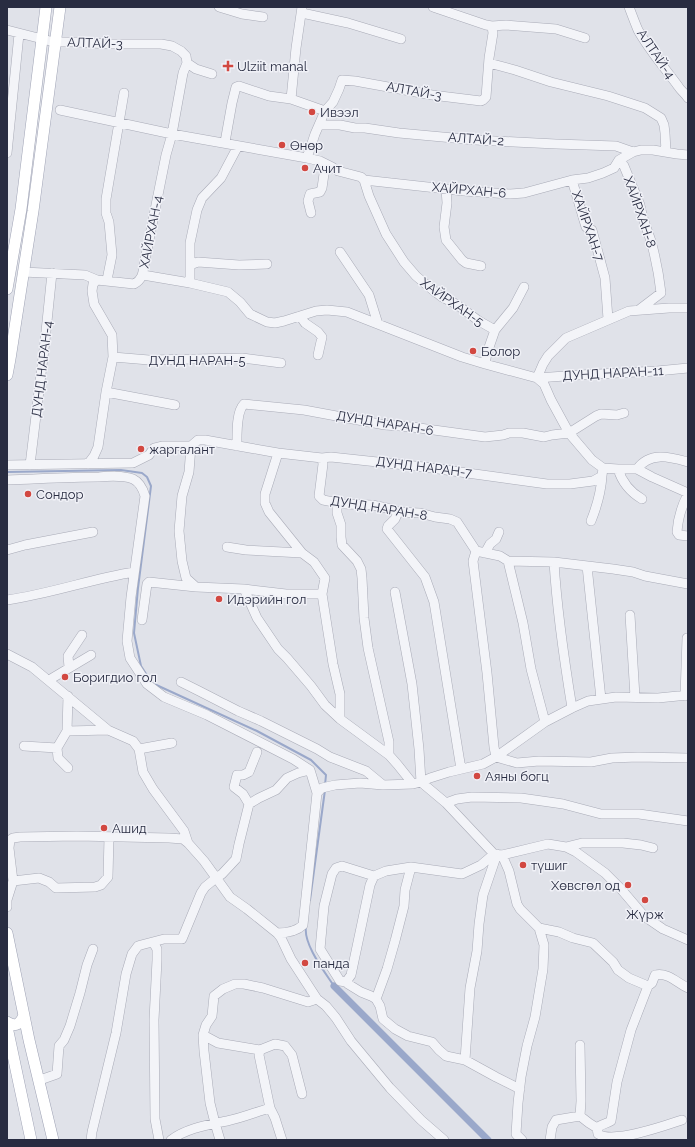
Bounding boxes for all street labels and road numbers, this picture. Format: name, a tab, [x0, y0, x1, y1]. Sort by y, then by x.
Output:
street label: АЛТАЙ-4	[634, 26, 678, 82]
street label: АЛТАЙ-3	[67, 35, 123, 51]
street label: АЛТАЙ-3	[385, 79, 443, 103]
street label: АЛТАЙ-2	[447, 130, 505, 148]
street label: ХАЙРХАН-8	[621, 174, 659, 250]
street label: ХАЙРХАН-6	[431, 179, 507, 201]
street label: ХАЙРХАН-7	[569, 189, 607, 263]
street label: ХАЙРХАН-4	[137, 194, 165, 270]
street label: ХАЙРХАН-5	[417, 275, 487, 329]
street label: ДУНД НАРАН-4	[29, 320, 55, 418]
street label: ДУНД НАРАН-5	[148, 353, 246, 368]
street label: ДУНД НАРАН-11	[562, 363, 664, 383]
street label: ДУНД НАРАН-6	[335, 408, 435, 438]
street label: ДУНД НАРАН-7	[375, 454, 473, 480]
street label: ДУНД НАРАН-8	[330, 493, 429, 523]

